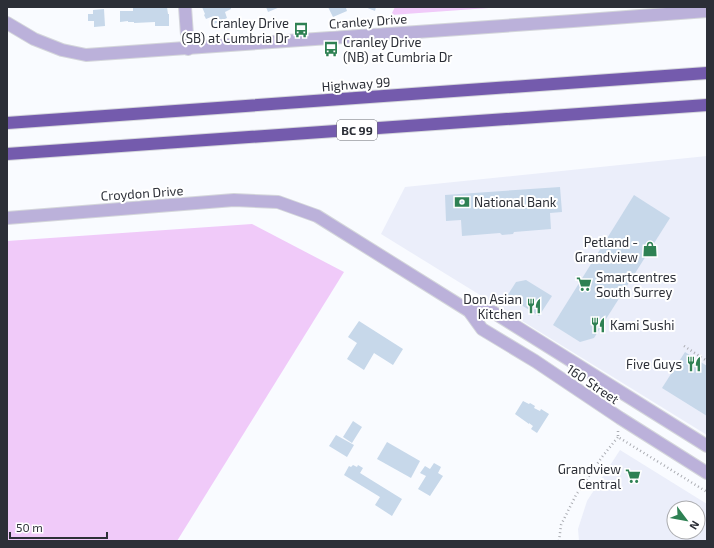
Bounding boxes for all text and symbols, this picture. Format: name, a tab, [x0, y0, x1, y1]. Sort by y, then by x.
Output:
street label: Cranley Drive	[328, 10, 408, 32]
place label: Cranley Drive (SB) at Cumbria Dr	[181, 15, 289, 46]
bus stop icon: Cranley Drive (SB) at Cumbria Dr	[292, 21, 310, 39]
place label: Cranley Drive (NB) at Cumbria Dr	[343, 34, 453, 65]
bus stop icon: Cranley Drive (NB) at Cumbria Dr	[322, 40, 340, 58]
street label: Highway 99	[321, 74, 391, 94]
road number: BC 99	[337, 120, 377, 140]
street label: Croydon Drive	[100, 182, 184, 204]
bank icon: National Bank	[453, 193, 471, 211]
place label: National Bank	[474, 194, 557, 210]
place label: Petland - Grandview	[575, 234, 638, 265]
shop icon: Petland - Grandview	[641, 240, 659, 258]
place label: Smartcentres South Surrey	[596, 269, 676, 300]
supermarket icon: Smartcentres South Surrey	[575, 275, 593, 293]
place label: Don Asian Kitchen	[463, 291, 522, 322]
restaurant icon: Don Asian Kitchen	[525, 297, 543, 315]
restaurant icon: Kami Sushi	[589, 316, 607, 334]
place label: Kami Sushi	[610, 317, 674, 333]
restaurant icon: Five Guys	[685, 355, 703, 373]
place label: Five Guys	[626, 356, 682, 372]
street label: 160 Street	[564, 361, 622, 407]
place label: Grandview Central	[558, 461, 621, 492]
supermarket icon: Grandview Central	[624, 467, 642, 485]
north arrow	[666, 500, 706, 540]
scale bar	[10, 514, 107, 540]
text: N	[687, 519, 703, 532]
text: 50 m	[16, 520, 43, 534]

